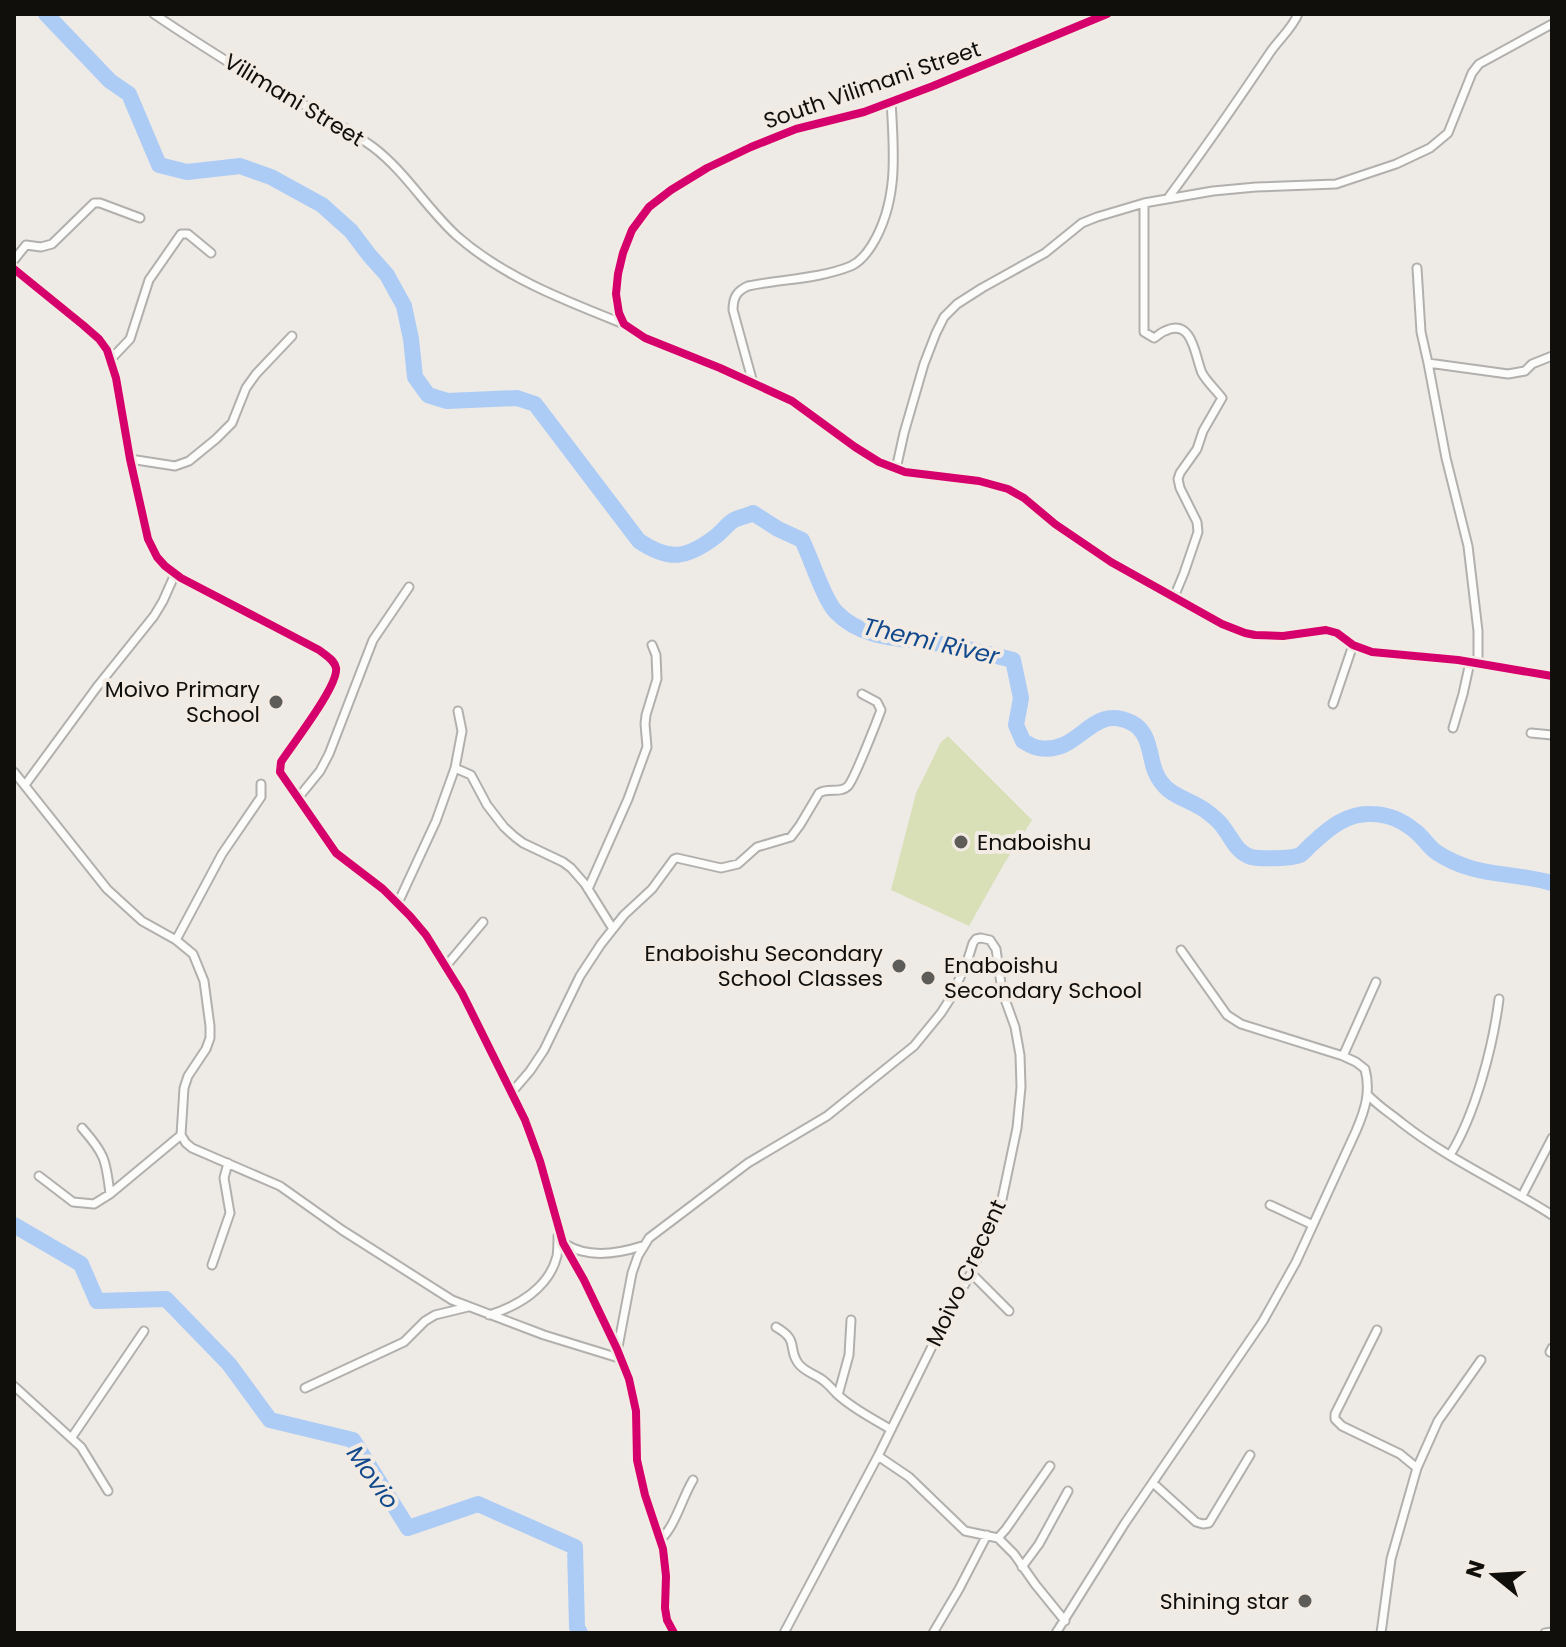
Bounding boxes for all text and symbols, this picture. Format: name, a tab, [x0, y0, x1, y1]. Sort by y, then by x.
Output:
street label: South Vilimani Street	[759, 33, 985, 137]
street label: Vilimani Street	[218, 46, 370, 154]
water label: Themi River	[860, 609, 1003, 673]
place label: Moivo Primary School	[105, 674, 261, 730]
marker: Moivo Primary School	[267, 693, 285, 711]
place label: Enaboishu	[977, 827, 1091, 858]
marker: Enaboishu	[952, 833, 970, 851]
place label: Enaboishu Secondary School Classes	[644, 938, 884, 994]
place label: Enaboishu Secondary School	[944, 950, 1142, 1006]
marker: Enaboishu Secondary School Classes	[890, 957, 908, 975]
marker: Enaboishu Secondary School	[919, 969, 937, 987]
street label: Moivo Crecent	[918, 1195, 1014, 1351]
water label: Movio	[339, 1439, 407, 1515]
north arrow	[1454, 1535, 1534, 1615]
text: N	[1458, 1556, 1493, 1582]
place label: Shining star	[1160, 1586, 1289, 1617]
marker: Shining star	[1296, 1592, 1314, 1610]

